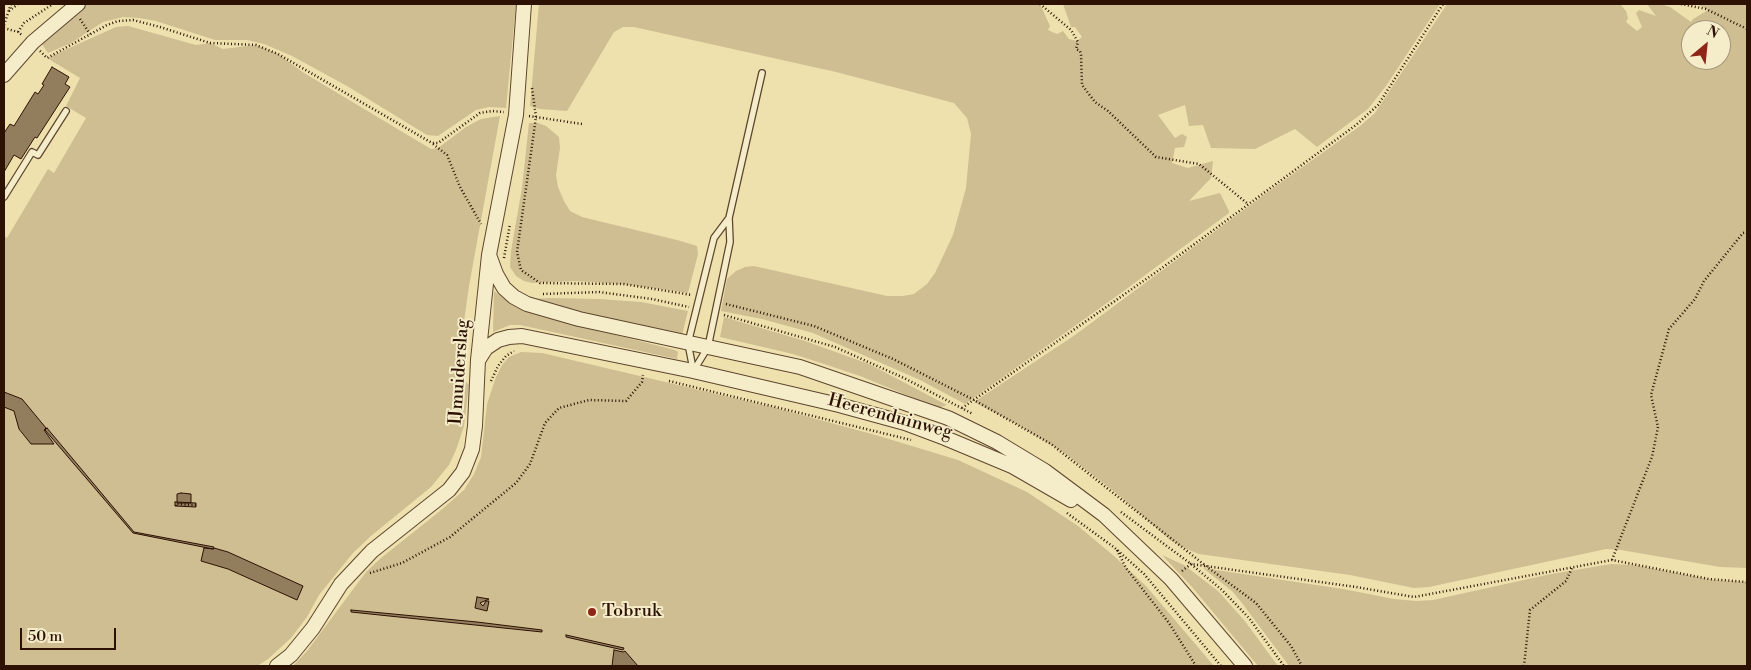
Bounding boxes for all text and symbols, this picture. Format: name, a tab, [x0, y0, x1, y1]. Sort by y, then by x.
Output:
north arrow	[1681, 20, 1731, 70]
text: N	[1703, 22, 1722, 43]
street label: IJmuiderslag	[446, 318, 474, 426]
street label: Heerenduinweg	[825, 390, 955, 444]
place label: Tobruk	[602, 601, 661, 623]
marker: Tobruk	[586, 606, 598, 618]
scale bar	[22, 618, 119, 650]
text: 50 m	[28, 627, 62, 646]

